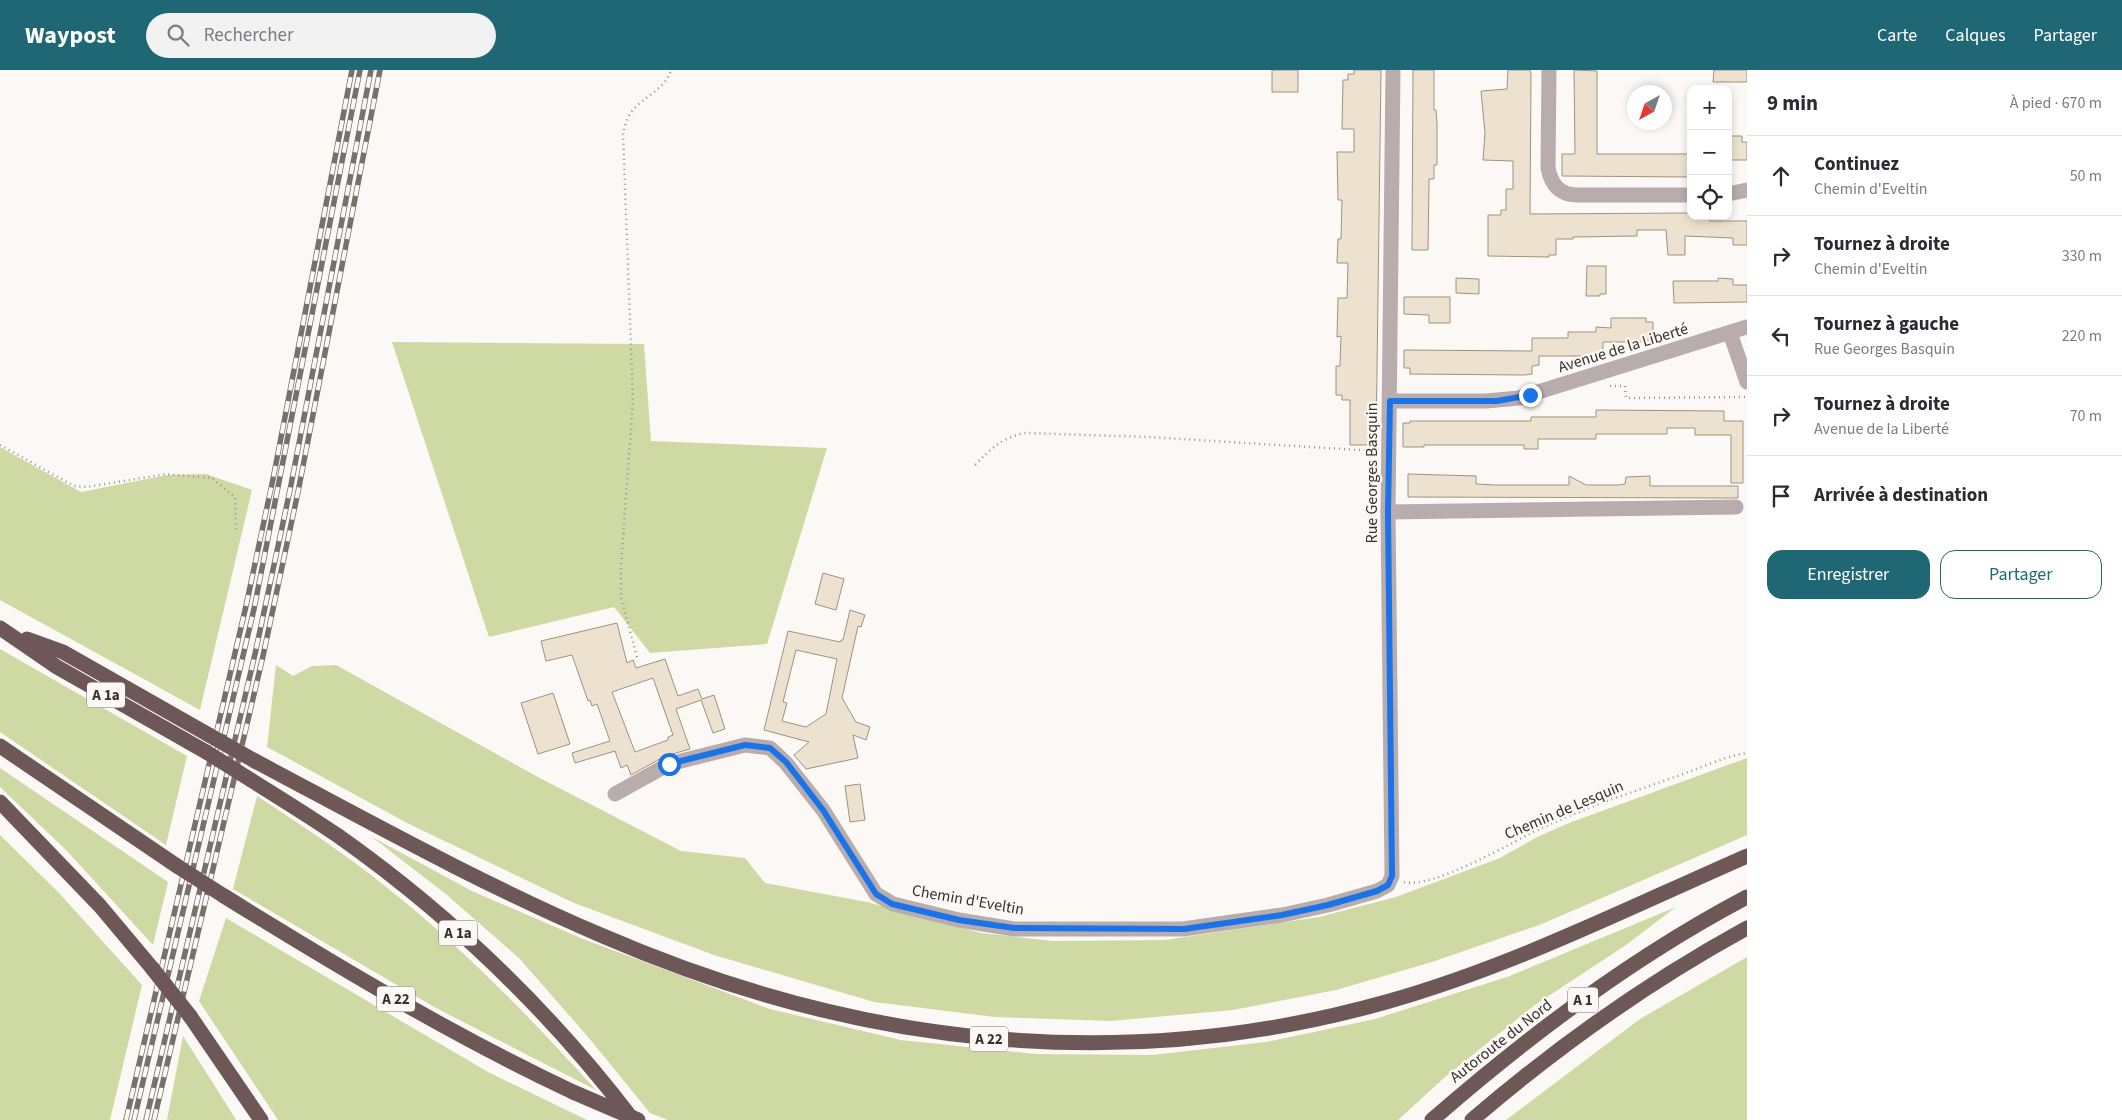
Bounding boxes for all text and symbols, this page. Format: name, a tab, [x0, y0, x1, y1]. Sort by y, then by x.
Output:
search box	[146, 13, 496, 58]
text: Waypost	[25, 18, 116, 53]
icon: search	[164, 21, 192, 49]
text: Rechercher	[204, 22, 294, 49]
text: Carte	[1877, 23, 1917, 48]
text: Calques	[1945, 23, 2005, 48]
text: Partager	[2033, 23, 2097, 48]
north arrow	[1627, 85, 1672, 130]
map controls	[1687, 85, 1732, 220]
button: +	[1687, 85, 1732, 130]
text: 9 min	[1767, 88, 1818, 118]
text: À pied · 670 m	[2010, 92, 2102, 114]
button: −	[1687, 130, 1732, 175]
text: Continuez	[1814, 151, 1899, 178]
icon: ahead	[1767, 162, 1795, 190]
text: 50 m	[2070, 165, 2102, 187]
button: locate	[1687, 175, 1732, 220]
text: Chemin d'Eveltin	[1814, 178, 1928, 200]
text: Tournez à droite	[1814, 231, 1950, 258]
icon: right	[1767, 242, 1795, 270]
text: 330 m	[2062, 245, 2102, 267]
text: Chemin d'Eveltin	[1814, 258, 1928, 280]
text: Tournez à gauche	[1814, 311, 1959, 338]
street label: Avenue de la Liberté	[1555, 318, 1691, 378]
icon: left	[1767, 322, 1795, 350]
text: 220 m	[2062, 325, 2102, 347]
text: Rue Georges Basquin	[1814, 338, 1955, 360]
route end	[1519, 384, 1542, 407]
text: Tournez à droite	[1814, 391, 1950, 418]
icon: right	[1767, 402, 1795, 430]
street label: Rue Georges Basquin	[1361, 403, 1383, 543]
text: 70 m	[2070, 405, 2102, 427]
text: Avenue de la Liberté	[1814, 418, 1949, 440]
icon: arrive	[1767, 482, 1795, 510]
text: Arrivée à destination	[1814, 482, 1988, 509]
button: Enregistrer	[1767, 550, 1930, 599]
button: Partager	[1940, 550, 2102, 599]
road number: A 1a	[87, 682, 125, 708]
route start	[658, 753, 681, 776]
street label: Chemin de Lesquin	[1501, 775, 1627, 845]
street label: Chemin d'Eveltin	[910, 879, 1026, 921]
road number: A 1a	[439, 920, 477, 946]
road number: A 22	[377, 986, 415, 1012]
road number: A 1	[1568, 988, 1598, 1012]
street label: Autoroute du Nord	[1445, 994, 1557, 1088]
road number: A 22	[970, 1026, 1008, 1052]

